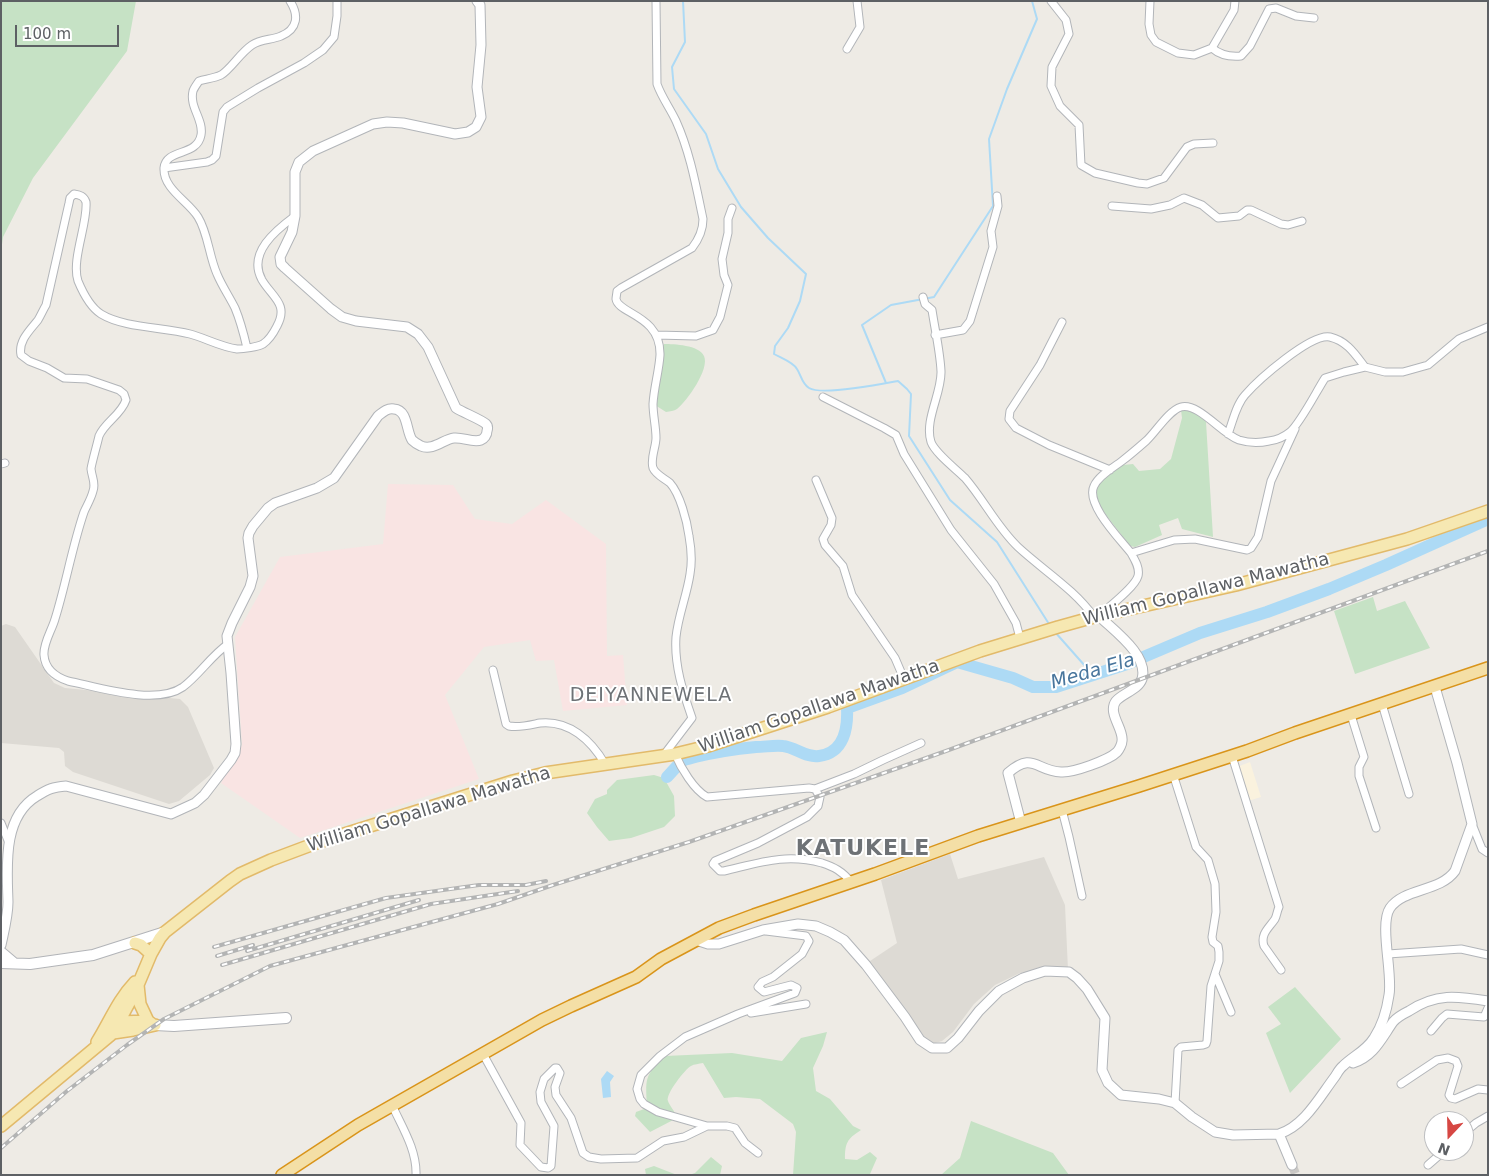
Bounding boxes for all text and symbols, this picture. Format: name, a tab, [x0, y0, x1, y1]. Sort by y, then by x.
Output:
scale bar	[18, 15, 121, 47]
text: 100 m	[23, 25, 71, 43]
street label: William Gopallawa Mawatha	[1080, 549, 1332, 631]
water label: Meda Ela	[1048, 649, 1138, 695]
street label: William Gopallawa Mawatha	[696, 656, 942, 758]
district label: DEIYANNEWELA	[568, 685, 734, 707]
street label: William Gopallawa Mawatha	[305, 763, 553, 857]
district label: KATUKELE	[795, 836, 931, 862]
north arrow	[1424, 1111, 1474, 1161]
text: N	[1436, 1140, 1452, 1159]

